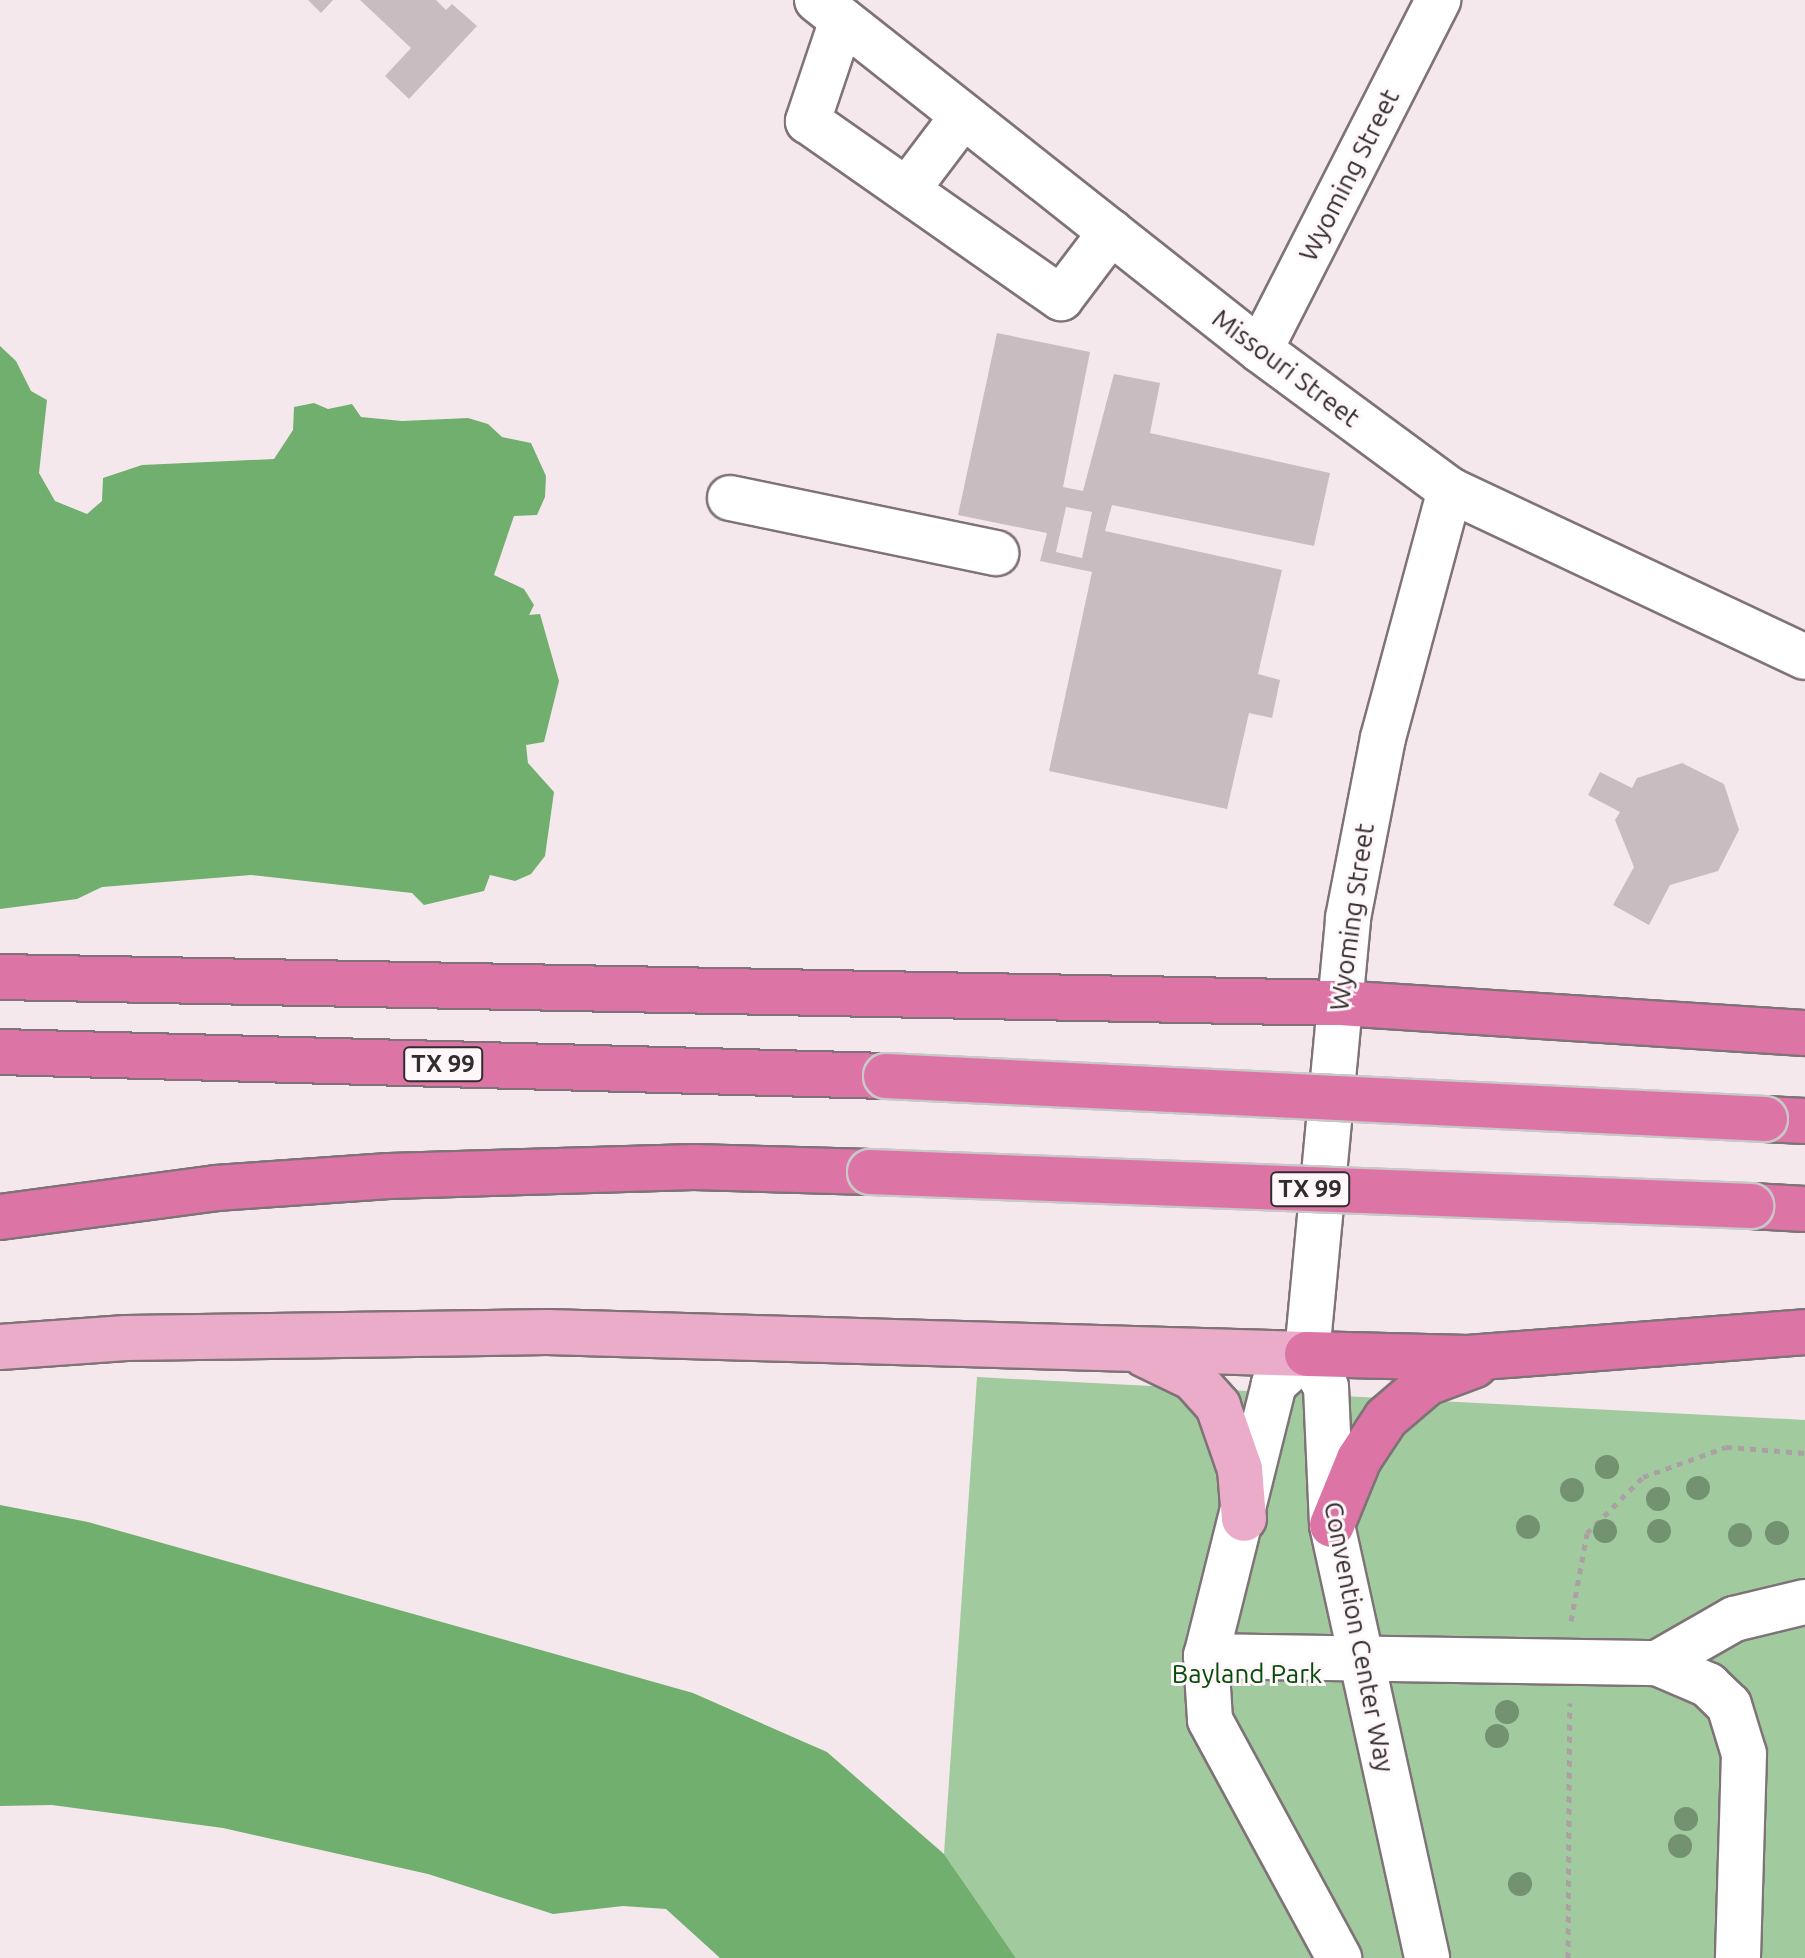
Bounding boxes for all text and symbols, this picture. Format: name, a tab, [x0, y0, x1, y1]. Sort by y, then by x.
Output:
street label: Wyoming Street	[1292, 84, 1406, 266]
street label: Missouri Street	[1206, 303, 1366, 433]
street label: Wyoming Street	[1323, 821, 1381, 1013]
road number: TX 99	[403, 1044, 483, 1084]
road number: TX 99	[1270, 1169, 1350, 1209]
street label: Convention Center Way	[1317, 1499, 1401, 1775]
park label: Bayland Park	[1172, 1658, 1322, 1690]

